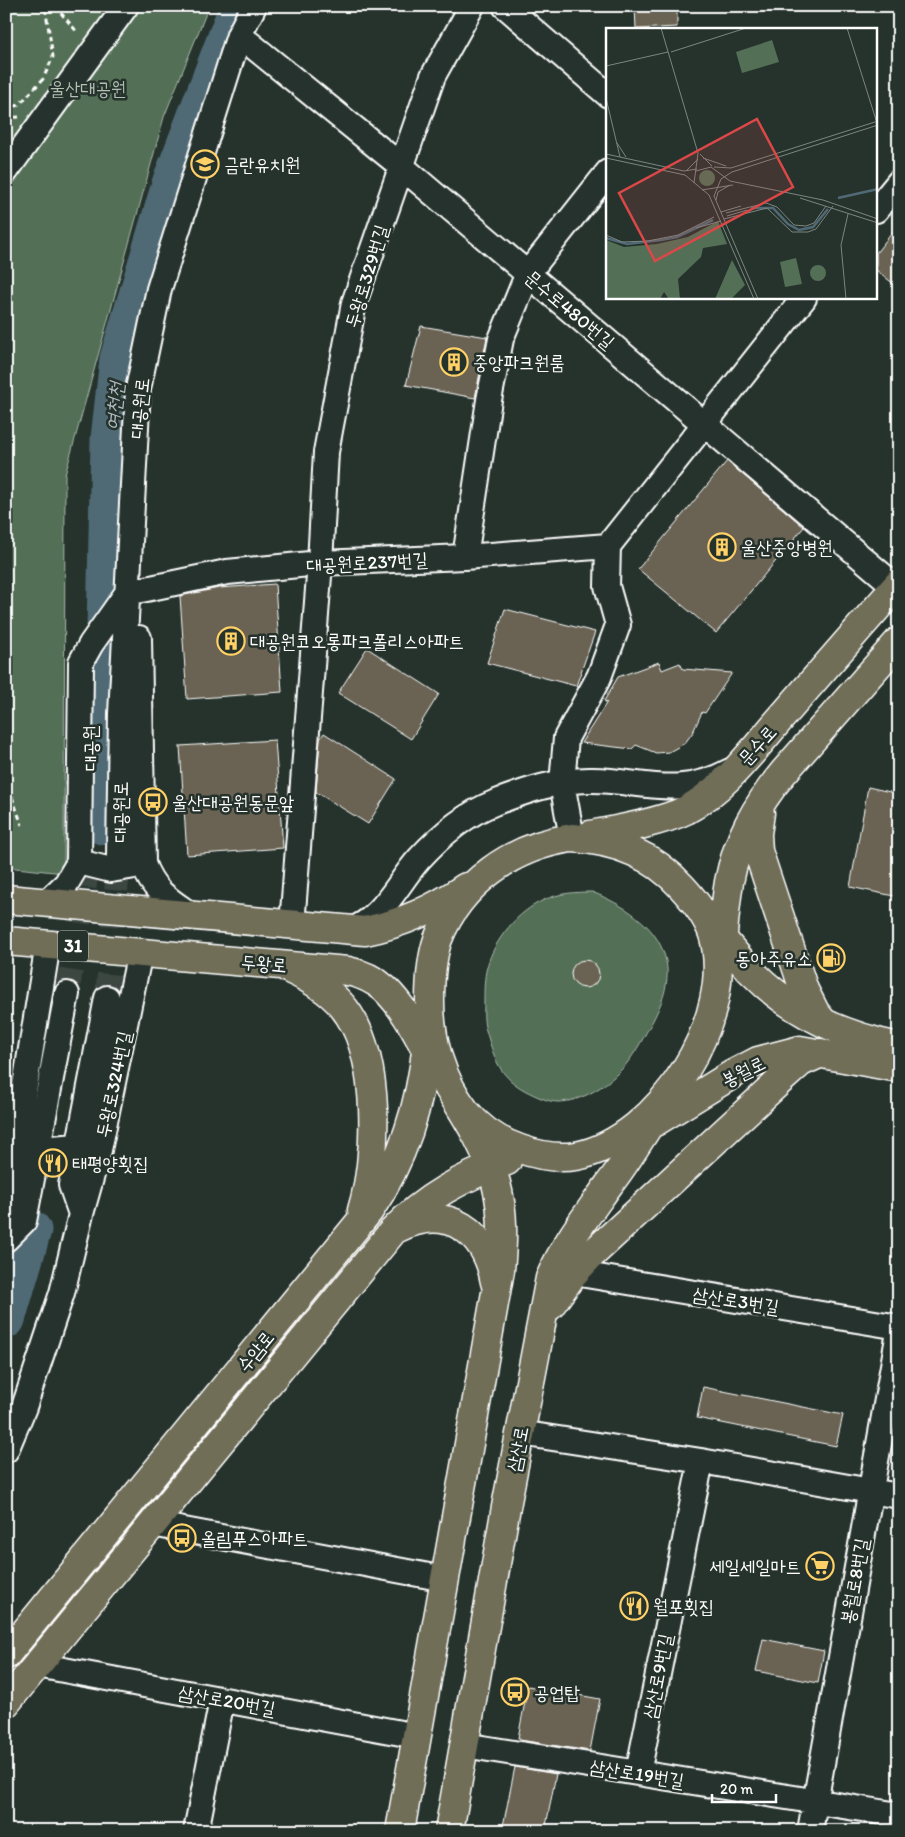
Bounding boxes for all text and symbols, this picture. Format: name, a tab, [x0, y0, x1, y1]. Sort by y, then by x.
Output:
inset map	[606, 28, 878, 299]
park label: 울산대공원	[50, 77, 126, 100]
school or university icon: 금란유치원	[190, 149, 220, 179]
place label: 금란유치원	[224, 153, 300, 176]
street label: 두왕로329번길	[340, 222, 393, 331]
street label: 문수로480번길	[520, 265, 619, 354]
building icon: 중앙파크원룸	[439, 347, 469, 377]
place label: 중앙파크원룸	[473, 351, 565, 374]
street label: 대공원로	[125, 376, 154, 440]
water label: 여천천	[100, 379, 129, 431]
building icon: 울산중앙병원	[707, 532, 737, 562]
place label: 울산중앙병원	[741, 536, 833, 559]
street label: 대공원로237번길	[306, 548, 428, 577]
building icon: 대공원코오롱파크폴리스아파트	[216, 626, 246, 656]
place label: 대공원코오롱파크폴리스아파트	[250, 630, 464, 653]
street label: 문수로	[733, 721, 781, 770]
street label: 대공원	[79, 725, 102, 771]
street label: 대공원로	[108, 781, 133, 843]
bus stop icon: 울산대공원동문앞	[138, 787, 168, 817]
place label: 울산대공원동문앞	[172, 791, 294, 814]
road number: 31	[58, 930, 88, 961]
fuel station icon: 동아주유소	[816, 943, 846, 973]
place label: 동아주유소	[736, 947, 812, 970]
street label: 두왕로	[240, 950, 288, 977]
street label: 두왕로324번길	[91, 1029, 136, 1139]
street label: 봉월로	[718, 1051, 769, 1092]
restaurant icon: 태평양횟집	[38, 1148, 68, 1178]
place label: 태평양횟집	[72, 1152, 148, 1175]
street label: 삼산로3번길	[691, 1282, 781, 1319]
street label: 수암로	[232, 1326, 279, 1376]
street label: 삼산로	[502, 1424, 533, 1474]
bus stop icon: 올림푸스아파트	[167, 1523, 197, 1553]
place label: 올림푸스아파트	[201, 1527, 308, 1550]
street label: 봉월로8번길	[836, 1536, 873, 1626]
supermarket icon: 세일세일마트	[805, 1551, 835, 1581]
place label: 세일세일마트	[709, 1555, 801, 1578]
restaurant icon: 월포횟집	[619, 1591, 649, 1621]
place label: 월포횟집	[653, 1595, 714, 1618]
street label: 삼산로9번길	[638, 1631, 677, 1721]
bus stop icon: 공업탑	[500, 1677, 530, 1707]
street label: 삼산로20번길	[177, 1681, 277, 1720]
place label: 공업탑	[534, 1681, 581, 1704]
street label: 삼산로19번길	[588, 1755, 686, 1792]
scale bar	[712, 1772, 776, 1804]
text: 20 m	[720, 1780, 754, 1798]

